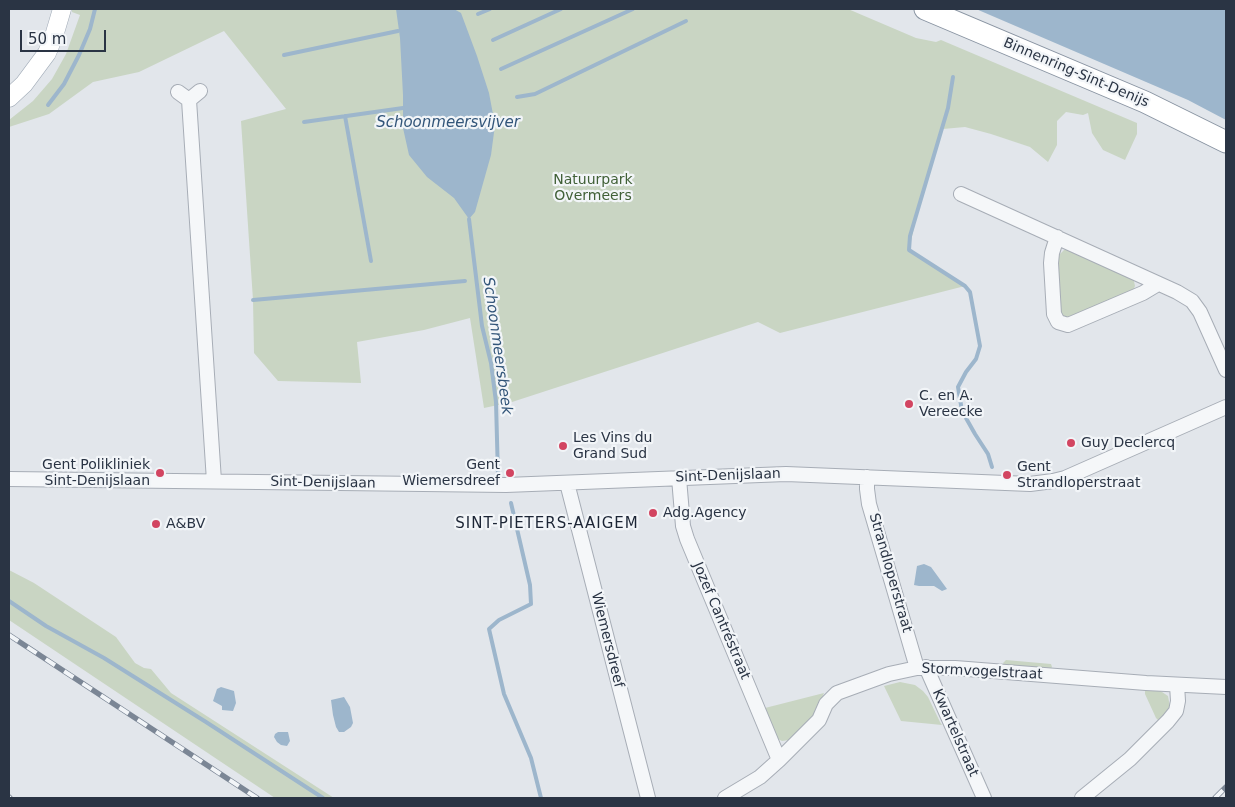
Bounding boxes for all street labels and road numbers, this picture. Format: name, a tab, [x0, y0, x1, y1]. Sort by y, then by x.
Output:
street label: Binnenring-Sint-Denijs	[1001, 35, 1151, 111]
street label: Sint-Denijslaan	[675, 466, 781, 486]
street label: Sint-Denijslaan	[270, 474, 376, 492]
street label: Strandloperstraat	[865, 511, 915, 635]
street label: Jozef Cantréstraat	[689, 560, 753, 682]
street label: Wiemersdreef	[587, 591, 627, 689]
street label: Stormvogelstraat	[921, 660, 1043, 684]
street label: Kwartelstraat	[928, 687, 982, 779]

